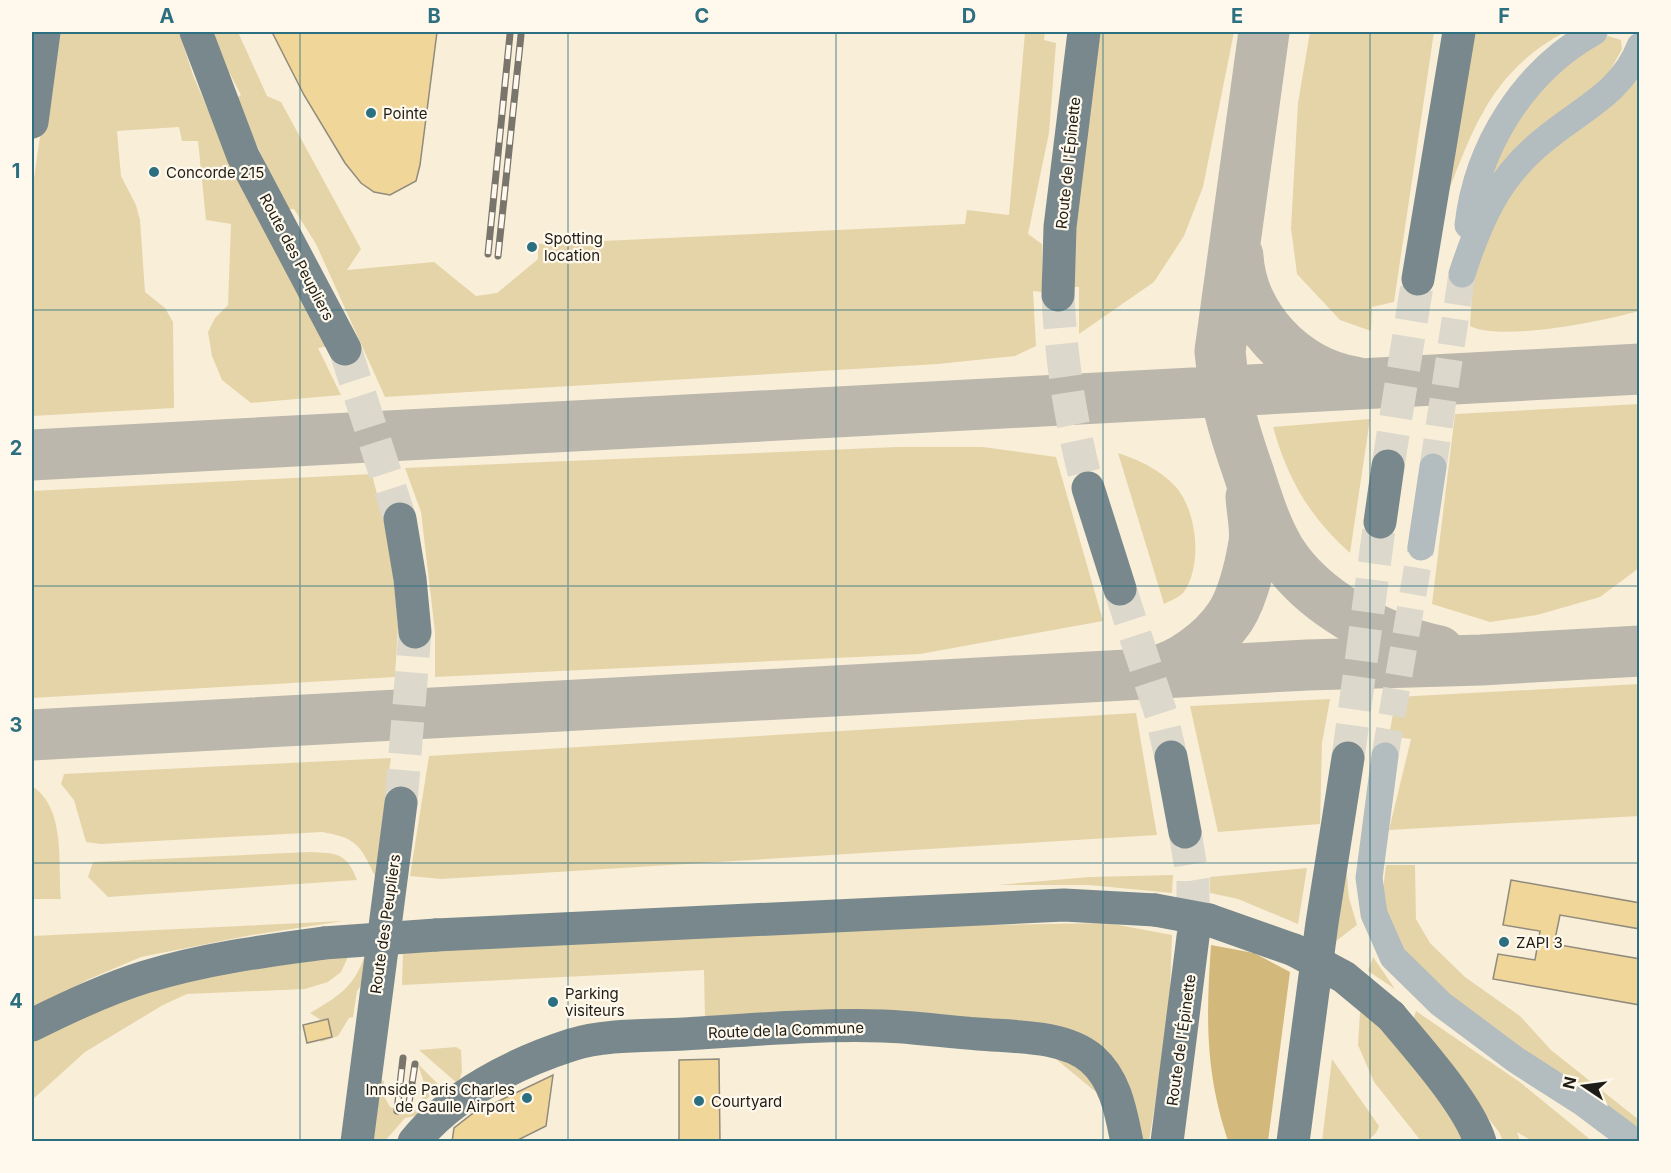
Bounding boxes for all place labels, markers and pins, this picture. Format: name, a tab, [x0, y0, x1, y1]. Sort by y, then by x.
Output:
place label: Pointe	[383, 104, 428, 123]
marker: Pointe	[364, 106, 378, 120]
place label: Concorde 215	[166, 163, 264, 182]
marker: Concorde 215	[147, 165, 161, 179]
place label: Spotting location	[544, 229, 603, 265]
marker: Spotting location	[525, 240, 539, 254]
place label: ZAPI 3	[1516, 933, 1563, 952]
marker: ZAPI 3	[1497, 935, 1511, 949]
place label: Parking visiteurs	[565, 984, 625, 1020]
marker: Parking visiteurs	[546, 995, 560, 1009]
place label: Innside Paris Charles de Gaulle Airport	[365, 1080, 515, 1116]
marker: Innside Paris Charles de Gaulle Airport	[520, 1091, 534, 1105]
place label: Courtyard	[711, 1092, 782, 1111]
marker: Courtyard	[692, 1094, 706, 1108]

